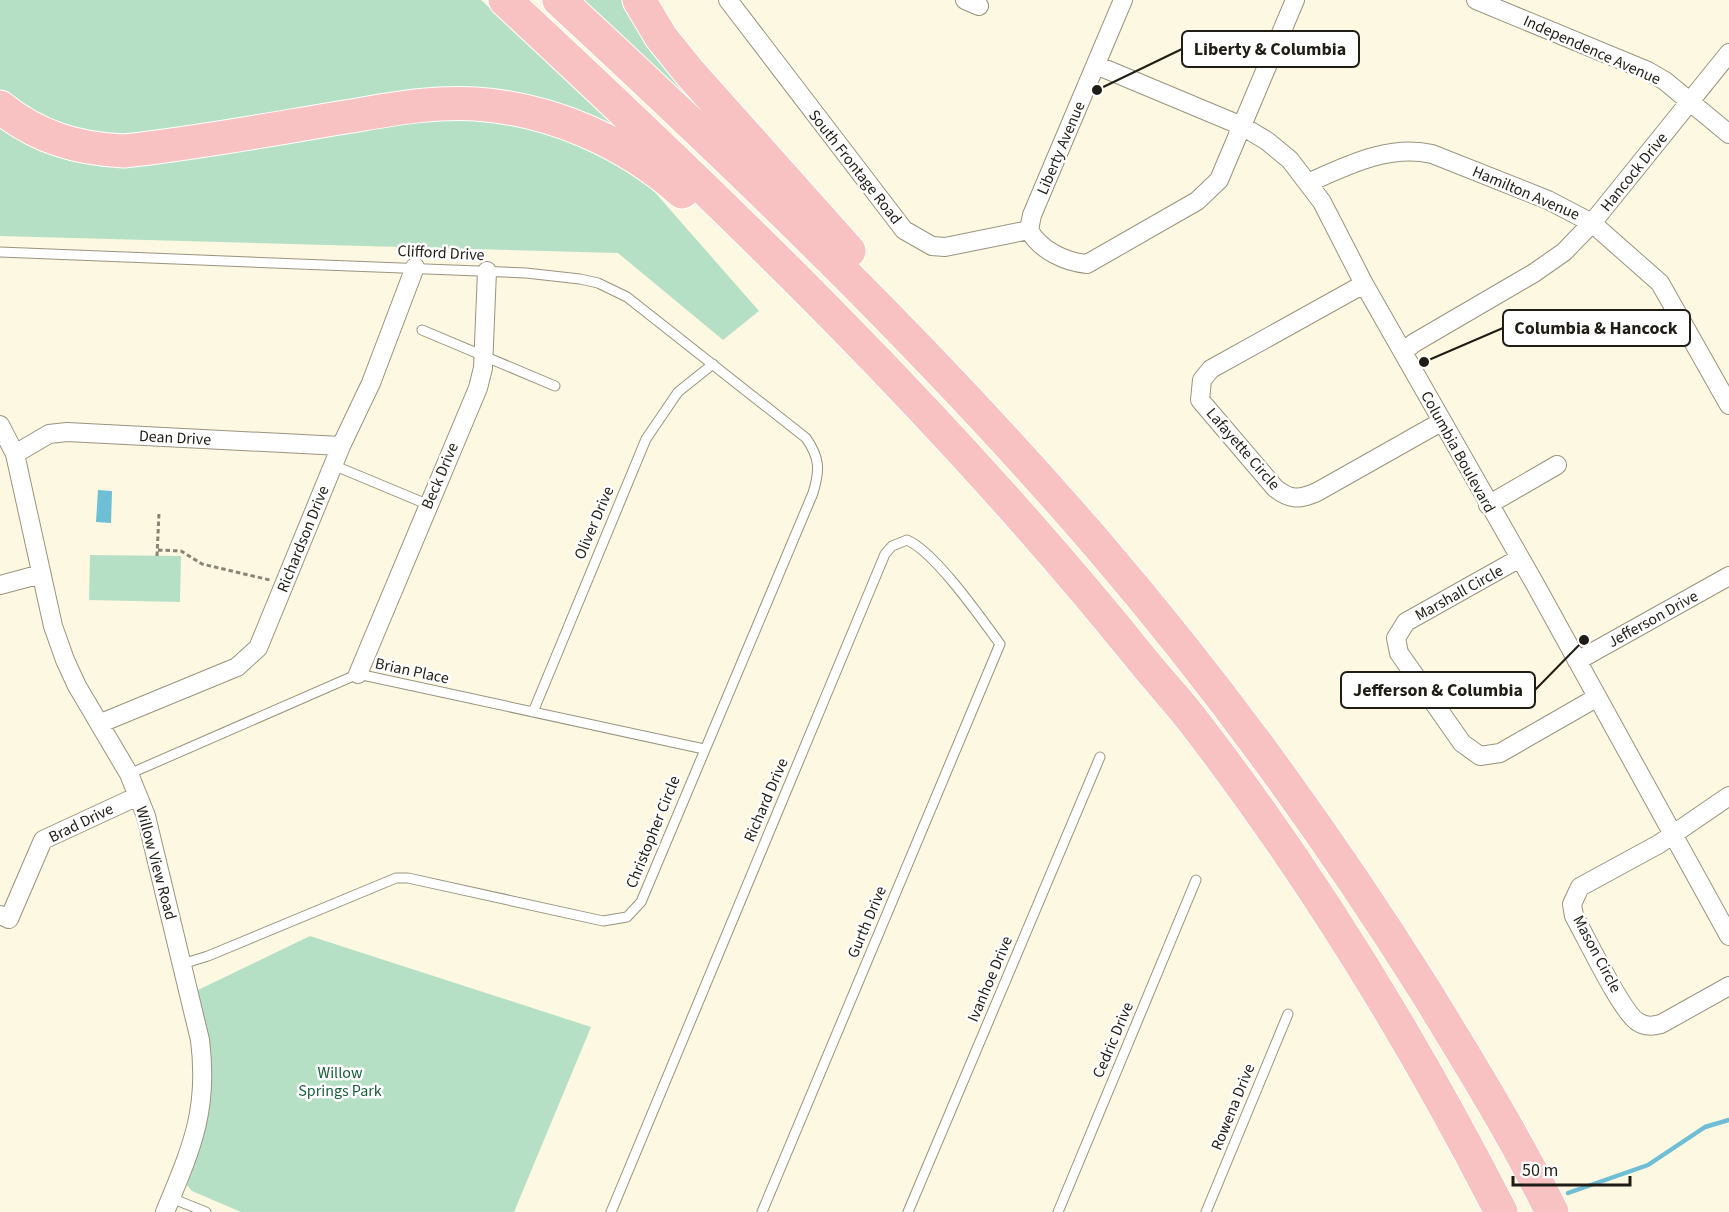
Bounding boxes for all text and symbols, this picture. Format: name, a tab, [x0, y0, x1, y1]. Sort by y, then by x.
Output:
street label: Independence Avenue	[1520, 10, 1664, 90]
callout: Liberty & Columbia	[1182, 31, 1359, 67]
text: Liberty & Columbia	[1194, 37, 1346, 62]
street label: Liberty Avenue	[1031, 98, 1091, 198]
street label: South Frontage Road	[803, 105, 907, 229]
street label: Hancock Drive	[1595, 128, 1673, 216]
street label: Hamilton Avenue	[1469, 160, 1583, 226]
street label: Clifford Drive	[397, 240, 485, 266]
callout: Columbia & Hancock	[1503, 310, 1690, 346]
text: Columbia & Hancock	[1514, 316, 1678, 341]
street label: Columbia Boulevard	[1415, 387, 1501, 517]
street label: Lafayette Circle	[1201, 403, 1285, 495]
street label: Dean Drive	[138, 425, 212, 451]
street label: Beck Drive	[416, 439, 464, 513]
street label: Richardson Drive	[272, 482, 334, 596]
street label: Oliver Drive	[569, 483, 619, 563]
street label: Marshall Circle	[1411, 560, 1507, 626]
street label: Jefferson Drive	[1604, 585, 1702, 653]
street label: Brian Place	[373, 652, 451, 690]
callout: Jefferson & Columbia	[1341, 672, 1535, 708]
text: Jefferson & Columbia	[1353, 678, 1523, 703]
street label: Richard Drive	[738, 755, 794, 845]
street label: Christopher Circle	[620, 772, 686, 892]
street label: Brad Drive	[45, 798, 117, 848]
street label: Willow View Road	[130, 804, 182, 922]
street label: Gurth Drive	[842, 883, 892, 961]
street label: Mason Circle	[1567, 911, 1627, 997]
street label: Ivanhoe Drive	[962, 933, 1018, 1025]
street label: Cedric Drive	[1087, 999, 1139, 1081]
street label: Rowena Drive	[1206, 1060, 1260, 1154]
park label: Willow Springs Park	[298, 1062, 382, 1102]
scale bar	[1513, 1149, 1630, 1187]
text: 50 m	[1522, 1158, 1558, 1183]

